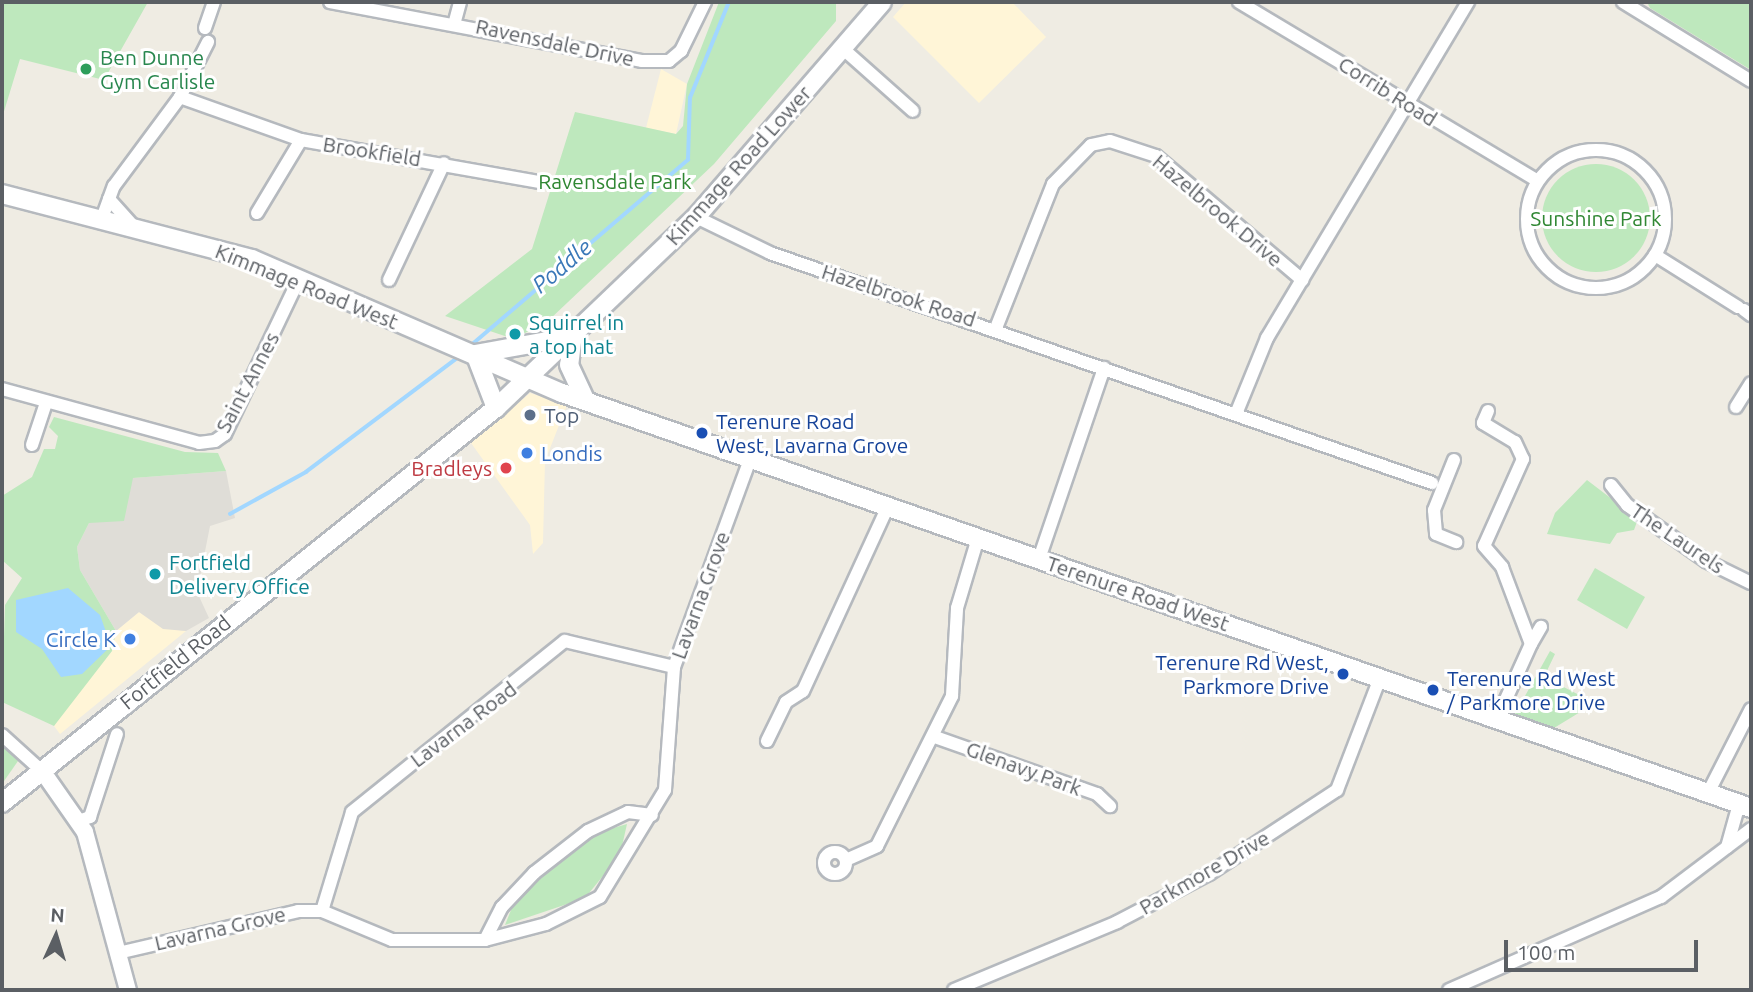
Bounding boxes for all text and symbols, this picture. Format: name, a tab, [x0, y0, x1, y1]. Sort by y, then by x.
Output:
street label: Ravensdale Drive	[473, 13, 637, 71]
place label: Ben Dunne Gym Carlisle	[100, 44, 215, 94]
street label: Corrib Road	[1334, 51, 1442, 131]
marker: Ben Dunne Gym Carlisle	[78, 61, 94, 77]
street label: Kimmage Road Lower	[660, 80, 816, 250]
street label: Brookfield	[321, 131, 423, 171]
street label: Hazelbrook Drive	[1148, 148, 1288, 272]
park label: Ravensdale Park	[538, 168, 692, 194]
park label: Sunshine Park	[1530, 205, 1662, 231]
water label: Poddle	[527, 233, 597, 299]
street label: Kimmage Road West	[212, 238, 402, 334]
street label: Hazelbrook Road	[819, 258, 979, 332]
place label: Squirrel in a top hat	[529, 309, 624, 359]
marker: Squirrel in a top hat	[507, 326, 523, 342]
street label: Saint Annes	[210, 327, 284, 437]
place label: Top	[544, 402, 579, 428]
marker: Top	[522, 407, 538, 423]
place label: Terenure Road West, Lavarna Grove	[716, 408, 908, 458]
marker: Terenure Road West, Lavarna Grove	[694, 425, 710, 441]
place label: Londis	[541, 440, 602, 466]
marker: Londis	[519, 445, 535, 461]
place label: Bradleys	[411, 455, 492, 481]
marker: Bradleys	[498, 460, 514, 476]
street label: The Laurels	[1626, 497, 1730, 579]
street label: Lavarna Grove	[665, 528, 735, 662]
place label: Fortfield Delivery Office	[169, 549, 310, 599]
street label: Terenure Road West	[1043, 550, 1233, 636]
marker: Fortfield Delivery Office	[147, 566, 163, 582]
street label: Fortfield Road	[115, 610, 235, 714]
place label: Circle K	[46, 626, 116, 652]
marker: Circle K	[122, 631, 138, 647]
place label: Terenure Rd West, Parkmore Drive	[1155, 649, 1329, 699]
place label: Terenure Rd West / Parkmore Drive	[1447, 665, 1615, 715]
marker: Terenure Rd West, Parkmore Drive	[1335, 666, 1351, 682]
street label: Lavarna Road	[405, 676, 521, 772]
marker: Terenure Rd West / Parkmore Drive	[1425, 682, 1441, 698]
street label: Glenavy Park	[963, 735, 1085, 801]
street label: Parkmore Drive	[1134, 825, 1274, 919]
north arrow	[21, 901, 91, 971]
street label: Lavarna Grove	[152, 901, 288, 955]
text: N	[50, 904, 65, 927]
scale bar	[1508, 926, 1702, 970]
text: 100 m	[1517, 940, 1575, 964]

